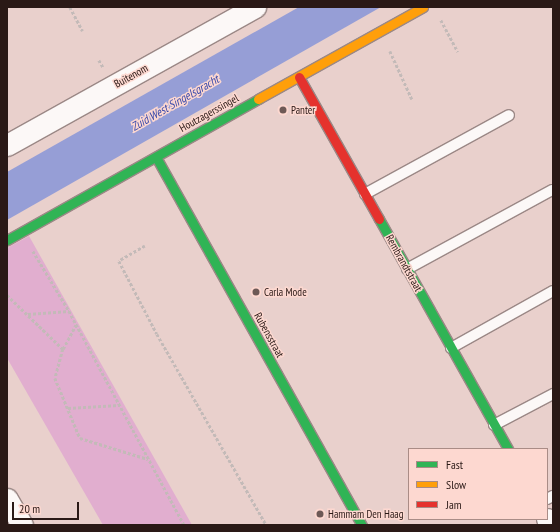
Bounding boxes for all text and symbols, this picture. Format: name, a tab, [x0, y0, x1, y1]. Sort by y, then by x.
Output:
street label: Buitenom	[112, 61, 150, 91]
water label: Zuid West Singelsgracht	[128, 72, 222, 134]
street label: Houtzagerssingel	[177, 91, 241, 135]
place label: Panter	[291, 103, 315, 117]
marker: Panter	[278, 105, 288, 115]
street label: Rembrandtstraat	[383, 232, 425, 294]
place label: Carla Mode	[264, 285, 307, 299]
marker: Carla Mode	[251, 287, 261, 297]
street label: Rubensstraat	[251, 310, 287, 360]
legend	[408, 448, 548, 520]
text: Fast	[446, 457, 463, 472]
text: Slow	[446, 477, 466, 492]
scale bar	[14, 494, 81, 520]
text: Jam	[446, 497, 462, 512]
text: 20 m	[19, 501, 40, 516]
place label: Hammam Den Haag	[328, 507, 403, 521]
marker: Hammam Den Haag	[315, 509, 325, 519]

